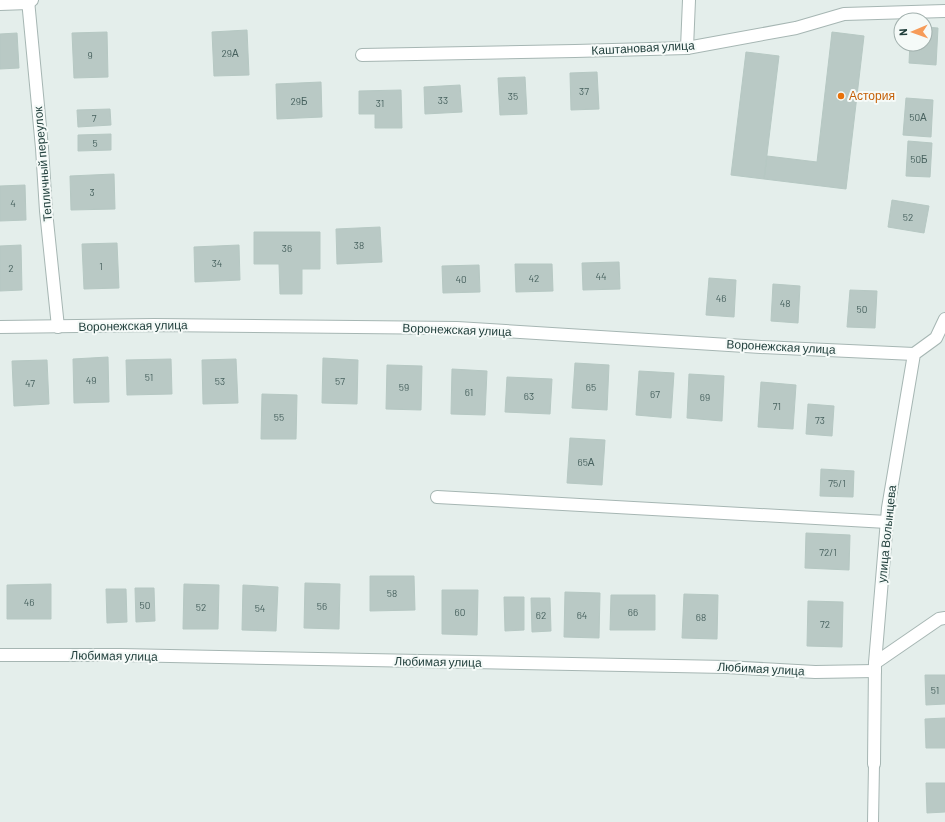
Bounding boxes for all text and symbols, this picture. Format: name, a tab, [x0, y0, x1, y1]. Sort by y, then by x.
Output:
north arrow	[893, 12, 933, 52]
text: N	[896, 28, 909, 36]
street label: Каштановая улица	[591, 37, 695, 58]
house number: 29А	[221, 47, 239, 59]
house number: 9	[87, 49, 93, 61]
house number: 37	[579, 85, 589, 97]
place label: Астория	[849, 88, 895, 103]
house number: 35	[508, 90, 518, 102]
marker: Астория	[836, 91, 846, 101]
house number: 33	[438, 94, 448, 106]
house number: 29Б	[290, 95, 308, 107]
house number: 31	[376, 97, 384, 109]
street label: Тепличный переулок	[30, 105, 55, 222]
house number: 50А	[909, 111, 927, 123]
house number: 7	[92, 112, 97, 124]
house number: 5	[92, 137, 98, 149]
house number: 50Б	[910, 153, 928, 165]
house number: 3	[89, 186, 95, 198]
house number: 4	[10, 197, 16, 209]
house number: 52	[903, 211, 913, 223]
house number: 38	[354, 239, 364, 251]
house number: 36	[282, 242, 292, 254]
house number: 34	[212, 257, 222, 269]
house number: 1	[99, 260, 103, 272]
house number: 2	[8, 262, 14, 274]
house number: 44	[595, 270, 607, 282]
house number: 42	[529, 272, 539, 284]
house number: 40	[455, 273, 467, 285]
house number: 46	[716, 292, 726, 304]
house number: 48	[780, 297, 790, 309]
house number: 50	[857, 303, 867, 315]
street label: Воронежская улица	[78, 317, 188, 334]
street label: Воронежская улица	[402, 320, 512, 339]
street label: Воронежская улица	[726, 336, 836, 357]
house number: 51	[145, 371, 153, 383]
house number: 49	[86, 374, 96, 386]
house number: 53	[215, 375, 225, 387]
house number: 57	[335, 375, 345, 387]
house number: 47	[25, 377, 35, 389]
house number: 59	[399, 381, 409, 393]
house number: 65	[586, 381, 596, 393]
house number: 61	[465, 386, 473, 398]
house number: 67	[650, 388, 660, 400]
house number: 63	[524, 390, 534, 402]
house number: 69	[700, 391, 710, 403]
house number: 71	[773, 400, 781, 412]
house number: 55	[274, 411, 284, 423]
house number: 73	[815, 414, 825, 426]
house number: 65А	[578, 456, 595, 468]
house number: 75/1	[828, 477, 846, 489]
street label: улица Волынцева	[874, 484, 899, 584]
house number: 72/1	[819, 546, 837, 558]
house number: 58	[387, 587, 397, 599]
house number: 46	[24, 596, 34, 608]
house number: 50	[140, 599, 150, 611]
house number: 56	[317, 600, 327, 612]
house number: 52	[196, 601, 206, 613]
house number: 54	[255, 602, 265, 614]
house number: 60	[455, 606, 465, 618]
house number: 66	[628, 606, 638, 618]
house number: 62	[536, 609, 546, 621]
house number: 64	[577, 609, 587, 621]
house number: 68	[696, 611, 706, 623]
house number: 72	[820, 618, 830, 630]
street label: Любимая улица	[70, 647, 158, 664]
street label: Любимая улица	[394, 653, 482, 670]
street label: Любимая улица	[717, 659, 805, 678]
house number: 51	[931, 684, 939, 696]

